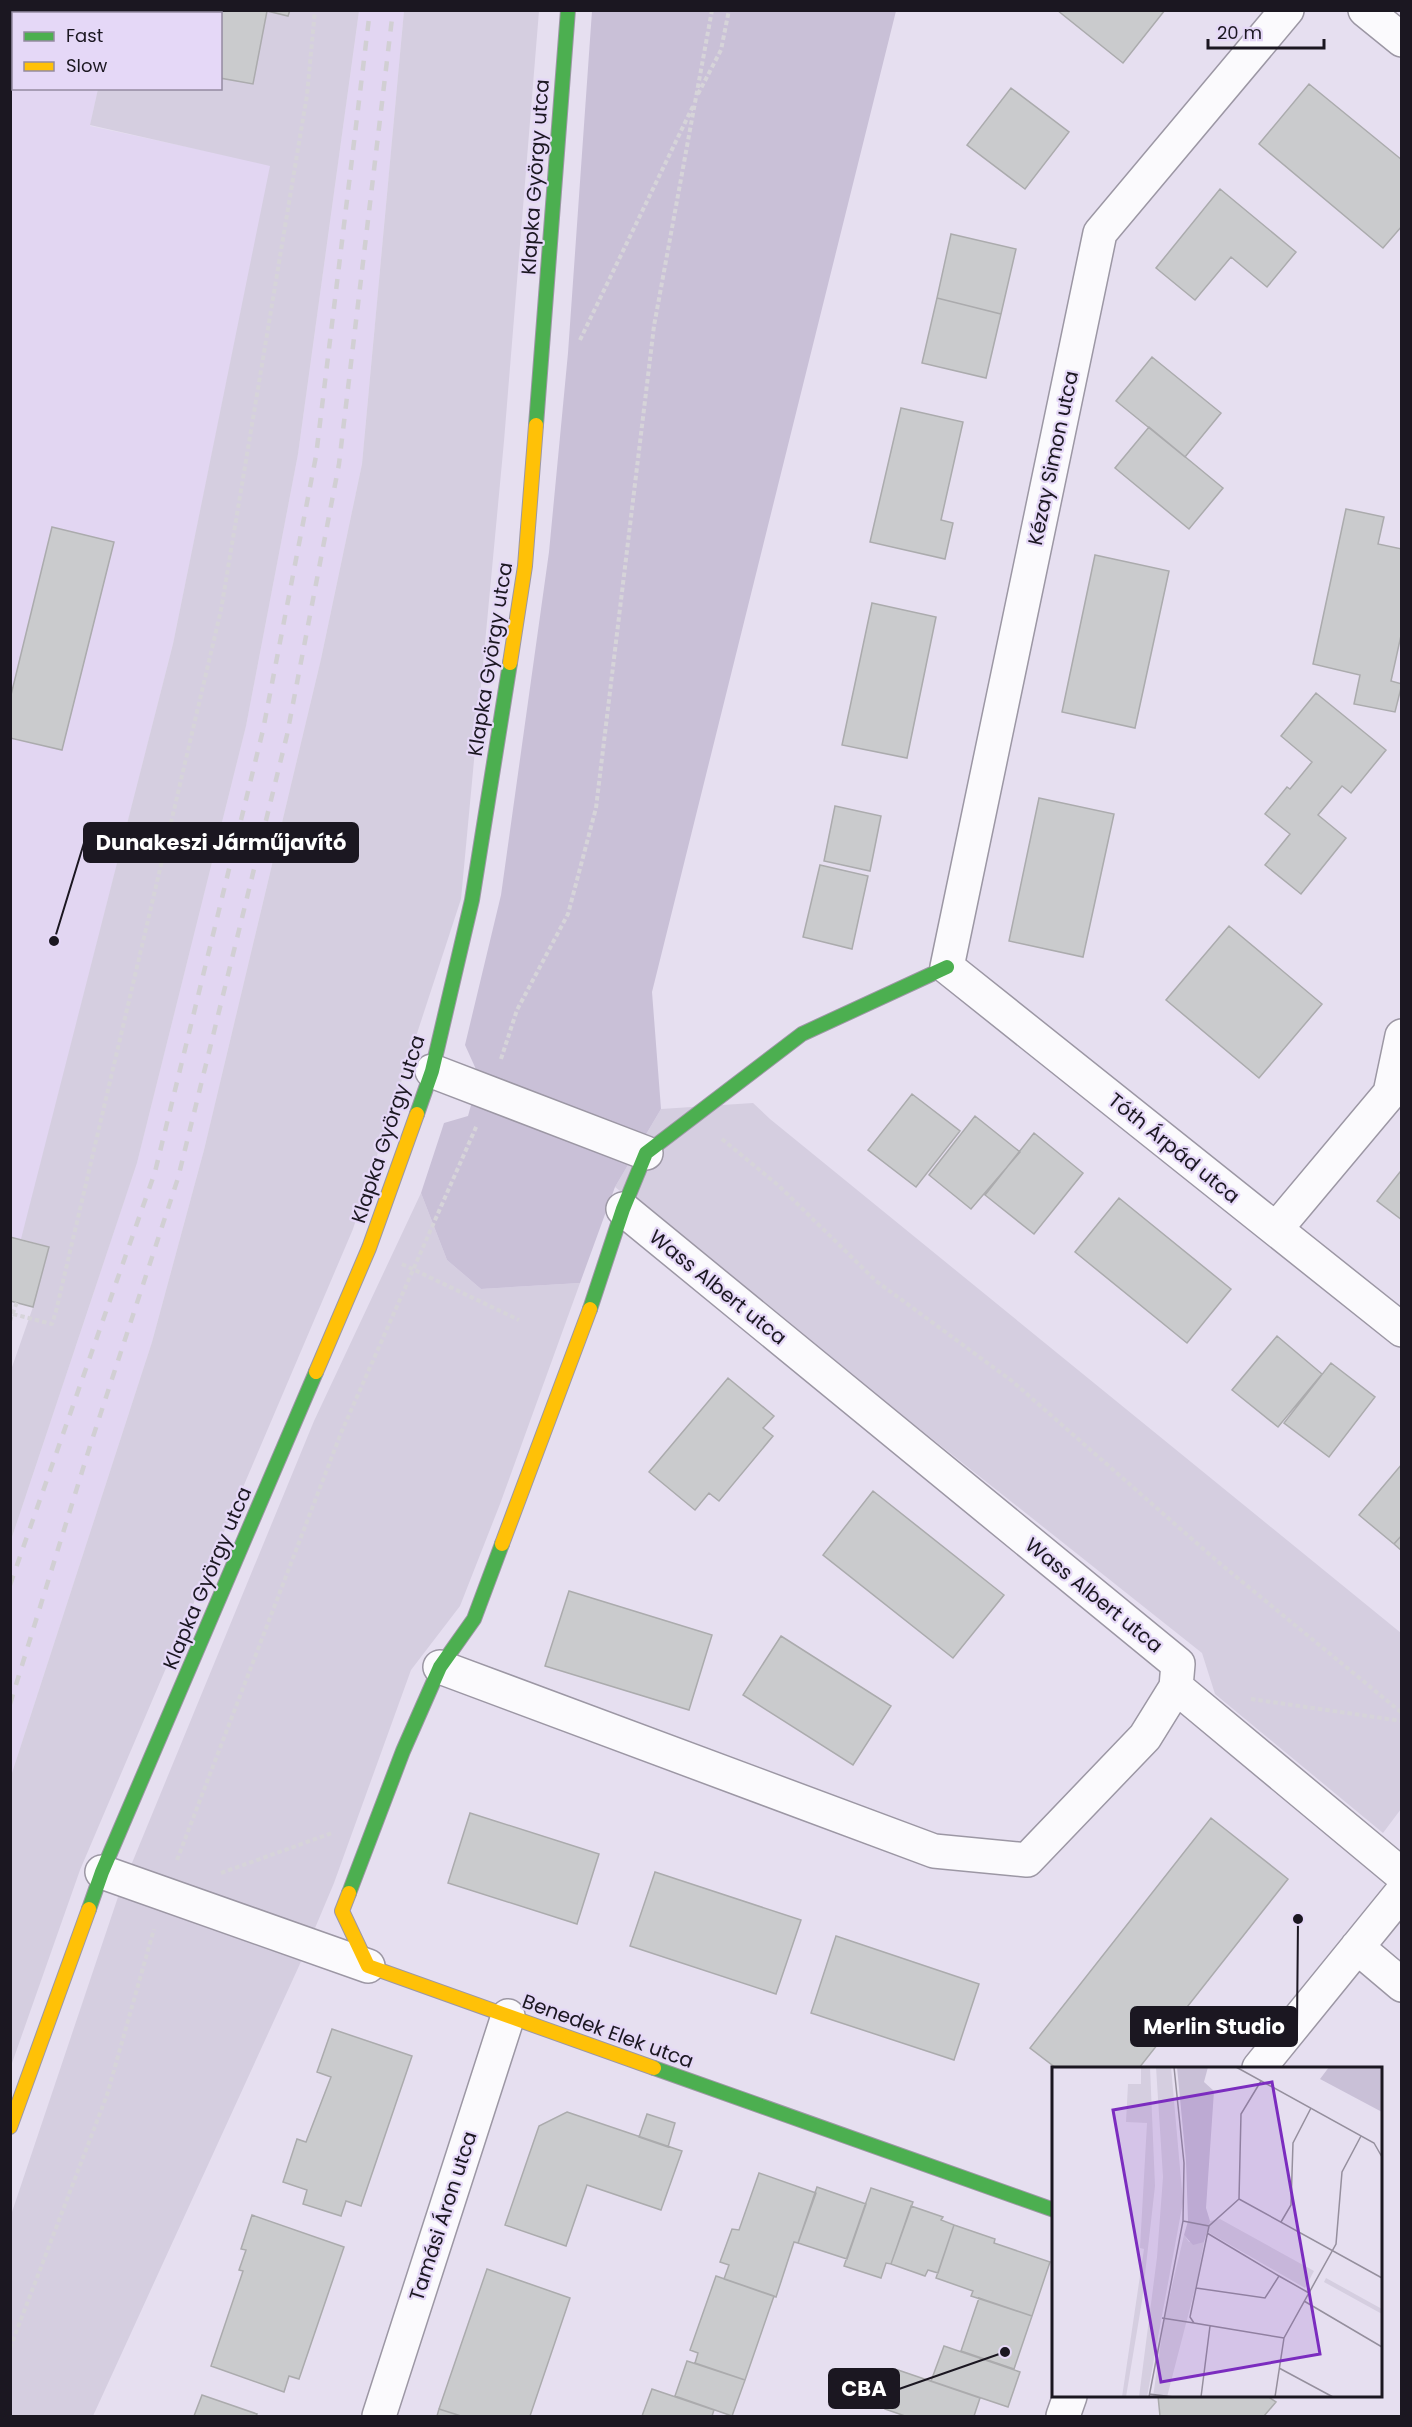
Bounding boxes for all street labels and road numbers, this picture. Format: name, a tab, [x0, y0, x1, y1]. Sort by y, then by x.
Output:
street label: Klapka György utca	[514, 78, 556, 276]
street label: Kézay Simon utca	[1021, 368, 1085, 548]
street label: Klapka György utca	[461, 560, 519, 758]
street label: Klapka György utca	[344, 1031, 432, 1227]
street label: Tóth Árpád utca	[1102, 1086, 1246, 1210]
street label: Wass Albert utca	[643, 1223, 793, 1351]
street label: Klapka György utca	[156, 1482, 258, 1674]
street label: Wass Albert utca	[1019, 1531, 1169, 1659]
street label: Benedek Elek utca	[518, 1987, 698, 2075]
street label: Tamási Áron utca	[402, 2128, 484, 2304]

